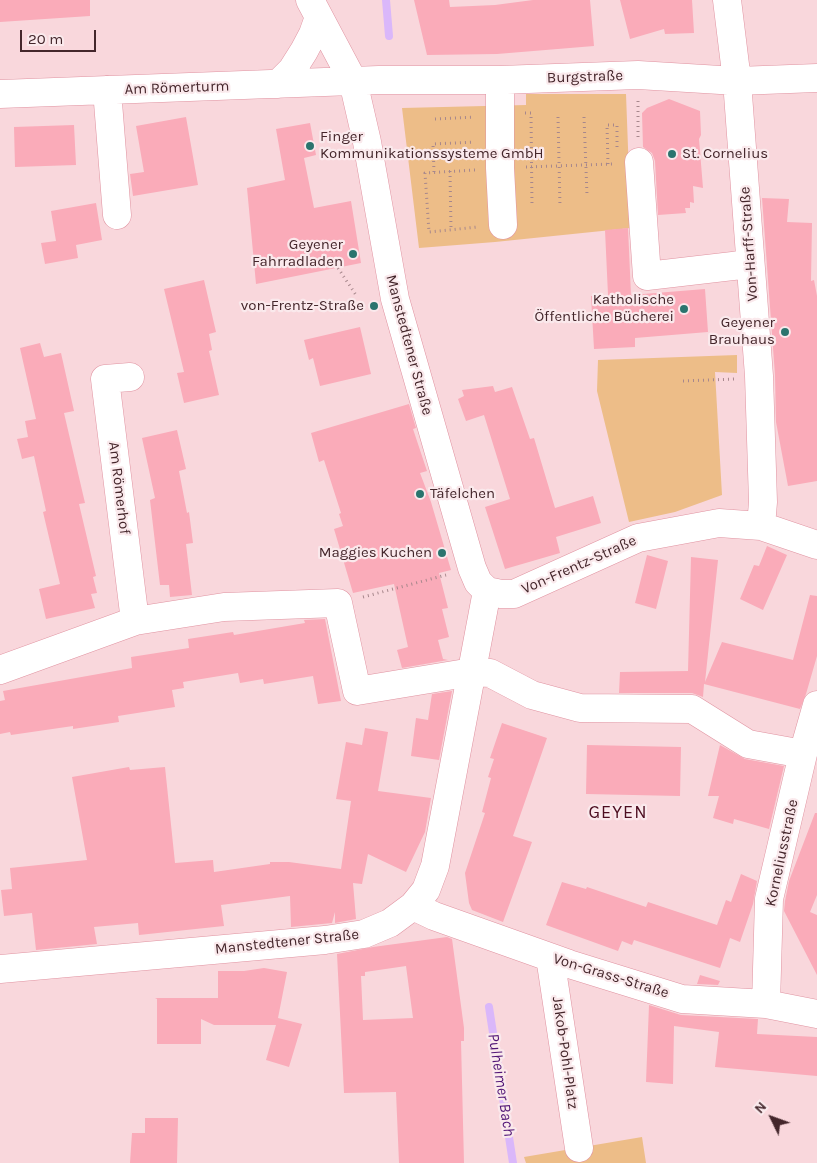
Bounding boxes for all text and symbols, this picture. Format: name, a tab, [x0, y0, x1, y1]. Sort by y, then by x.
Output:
scale bar	[22, 20, 99, 52]
text: 20 m	[28, 30, 63, 48]
street label: Burgstraße	[547, 67, 623, 87]
street label: Am Römerturm	[124, 77, 230, 99]
place label: Finger Kommunikationssysteme GmbH	[320, 128, 544, 163]
marker: Finger Kommunikationssysteme GmbH	[304, 140, 316, 152]
place label: St. Cornelius	[682, 145, 768, 163]
marker: St. Cornelius	[666, 148, 678, 160]
street label: Von-Harff-Straße	[736, 186, 762, 302]
place label: Geyener Fahrradladen	[252, 236, 343, 271]
marker: Geyener Fahrradladen	[347, 248, 359, 260]
street label: Manstedtener Straße	[382, 273, 436, 417]
place label: Katholische Öffentliche Bücherei	[534, 291, 674, 326]
place label: von-Frentz-Straße	[241, 297, 364, 315]
marker: von-Frentz-Straße	[368, 300, 380, 312]
marker: Katholische Öffentliche Bücherei	[678, 303, 690, 315]
place label: Geyener Brauhaus	[709, 314, 775, 349]
marker: Geyener Brauhaus	[779, 326, 791, 338]
street label: Am Römerhof	[104, 441, 134, 535]
place label: Täfelchen	[430, 485, 495, 503]
marker: Täfelchen	[414, 488, 426, 500]
street label: Von-Frentz-Straße	[519, 532, 639, 598]
place label: Maggies Kuchen	[319, 544, 432, 562]
marker: Maggies Kuchen	[436, 547, 448, 559]
street label: Korneliusstraße	[762, 798, 802, 908]
district label: GEYEN	[588, 802, 648, 824]
street label: Manstedtener Straße	[214, 925, 360, 959]
street label: Von-Grass-Straße	[551, 950, 671, 1002]
street label: Jakob-Pohl-Platz	[548, 996, 582, 1110]
water label: Pulheimer Bach	[483, 1032, 519, 1138]
north arrow	[747, 1093, 797, 1143]
text: N	[751, 1098, 770, 1117]

